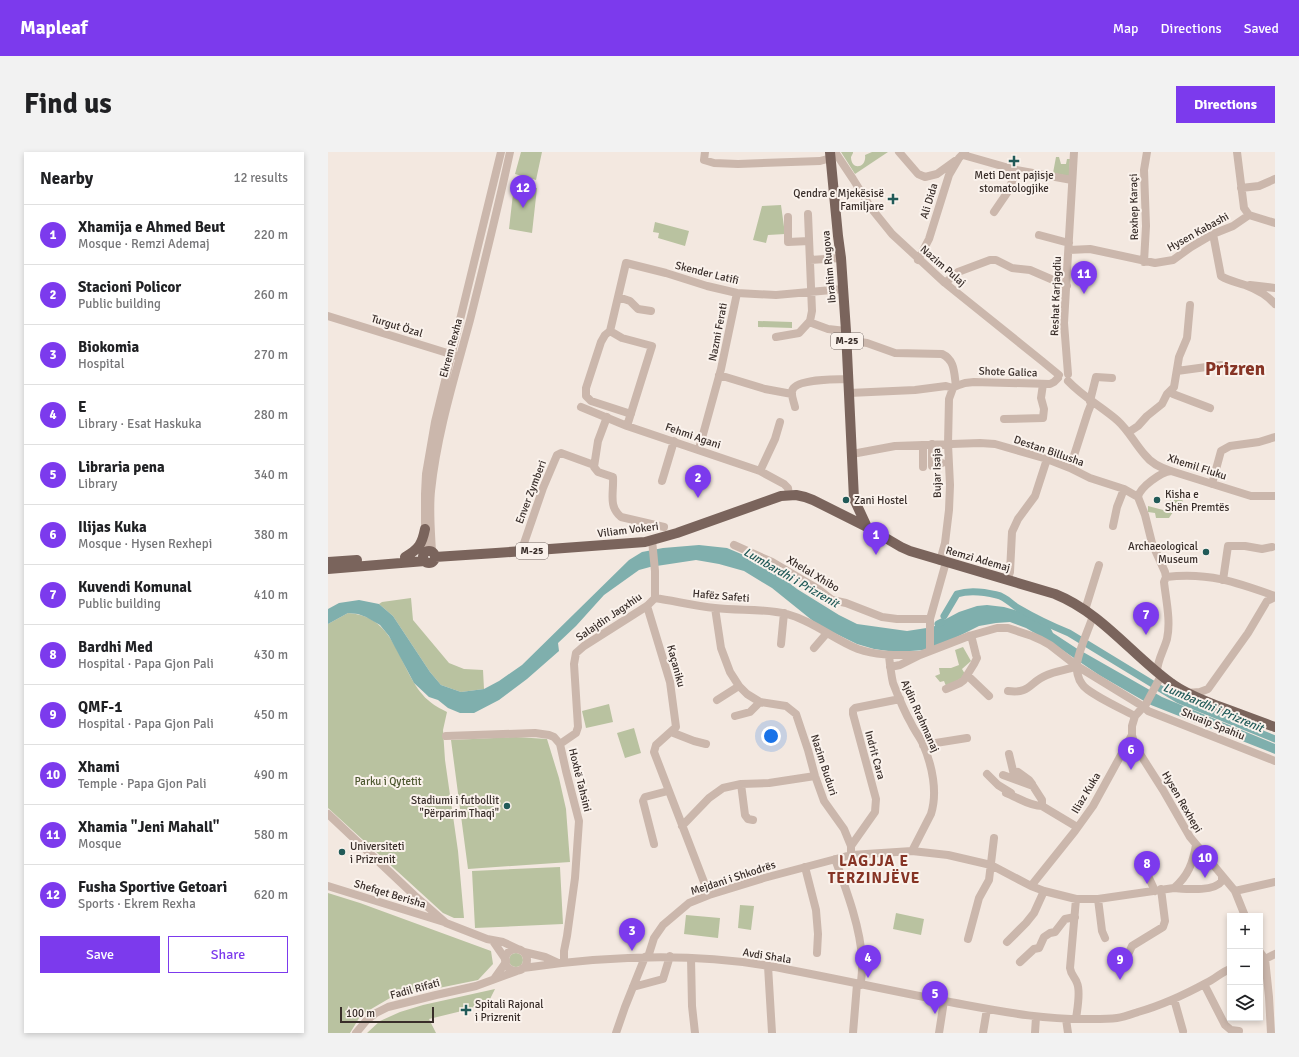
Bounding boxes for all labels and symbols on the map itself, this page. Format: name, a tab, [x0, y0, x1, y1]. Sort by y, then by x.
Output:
marker: Meti Dent pajisje stomatologjike	[1008, 155, 1020, 167]
place label: Meti Dent pajisje stomatologjike	[974, 169, 1054, 195]
street label: Rexhep Karaçi	[1127, 174, 1141, 240]
pin: 12	[510, 175, 536, 208]
street label: Ali Dida	[917, 181, 941, 220]
place label: Qendra e Mjekësisë Familjare	[793, 187, 884, 213]
marker: Qendra e Mjekësisë Familjare	[887, 193, 899, 205]
street label: Hysen Kabashi	[1165, 210, 1231, 254]
street label: Ibrahim Rugova	[819, 230, 839, 304]
street label: Nazim Pulaj	[918, 243, 968, 289]
street label: Reshat Karjagdiu	[1048, 256, 1064, 336]
street label: Skender Latifi	[674, 259, 740, 287]
pin: 11	[1071, 261, 1097, 294]
street label: Nazmi Ferati	[706, 302, 730, 362]
street label: Turgut Özal	[370, 311, 425, 340]
street label: Ekrem Rexha	[437, 317, 465, 379]
road number: M-25	[831, 333, 863, 349]
district label: Prizren	[1205, 357, 1265, 381]
street label: Shote Galica	[978, 364, 1038, 380]
street label: Fehmi Agani	[663, 420, 723, 452]
street label: Destan Billusha	[1012, 433, 1086, 469]
street label: Bujar Isaja	[930, 447, 944, 498]
street label: Xhemil Fluku	[1166, 451, 1228, 483]
street label: Enver Zymberi	[513, 458, 549, 526]
pin: 2	[685, 465, 711, 498]
place label: Kisha e Shën Premtës	[1165, 488, 1229, 514]
place label: Zani Hostel	[854, 494, 907, 507]
marker: Zani Hostel	[841, 495, 851, 505]
marker: Kisha e Shën Premtës	[1152, 495, 1162, 505]
street label: Viliam Vokeri	[597, 520, 659, 540]
pin: 1	[863, 522, 889, 555]
place label: Archaeological Museum	[1128, 540, 1198, 566]
road number: M-25	[516, 543, 548, 559]
street label: Remzi Ademaj	[944, 544, 1012, 574]
water label: Lumbardhi i Prizrenit	[741, 545, 843, 612]
marker: Archaeological Museum	[1201, 547, 1211, 557]
street label: Xhelal Xhibo	[784, 553, 842, 595]
street label: Hafëz Safeti	[692, 587, 750, 605]
street label: Salajdin Jagxhiu	[574, 590, 644, 644]
pin: 7	[1133, 602, 1159, 635]
street label: Kaçaniku	[664, 643, 688, 689]
street label: Ajdin Rrahmanaj	[898, 678, 942, 754]
water label: Lumbardhi i Prizrenit	[1161, 680, 1267, 737]
street label: Shuaip Spahiu	[1179, 705, 1247, 743]
your location	[761, 726, 781, 746]
street label: Indrit Cara	[862, 729, 888, 781]
street label: Nazim Buduri	[808, 733, 840, 797]
pin: 6	[1118, 737, 1144, 770]
street label: Hoxhë Tahsini	[566, 747, 594, 813]
street label: Hysen Rexhepi	[1159, 769, 1205, 835]
street label: Iliaz Kuka	[1069, 770, 1104, 816]
park label: Parku i Qytetit	[354, 775, 422, 788]
place label: Stadiumi i futbollit "Përparim Thaqi"	[411, 794, 499, 820]
marker: Stadiumi i futbollit "Përparim Thaqi"	[502, 801, 512, 811]
place label: Universiteti i Prizrenit	[350, 840, 405, 866]
pin: 10	[1192, 845, 1218, 878]
marker: Universiteti i Prizrenit	[337, 847, 347, 857]
pin: 8	[1134, 851, 1160, 884]
district label: LAGJJA E TERZINJËVE	[828, 852, 920, 887]
street label: Mejdani i Shkodrës	[689, 858, 777, 898]
street label: Shefqet Berisha	[352, 877, 428, 911]
pin: 3	[619, 918, 645, 951]
pin: 4	[855, 945, 881, 978]
street label: Avdi Shala	[742, 946, 793, 966]
pin: 9	[1107, 947, 1133, 980]
street label: Fadil Rifati	[389, 976, 441, 1002]
pin: 5	[922, 981, 948, 1014]
place label: Spitali Rajonal i Prizrenit	[475, 998, 544, 1024]
marker: Spitali Rajonal i Prizrenit	[460, 1004, 472, 1016]
scale bar	[340, 1005, 434, 1024]

